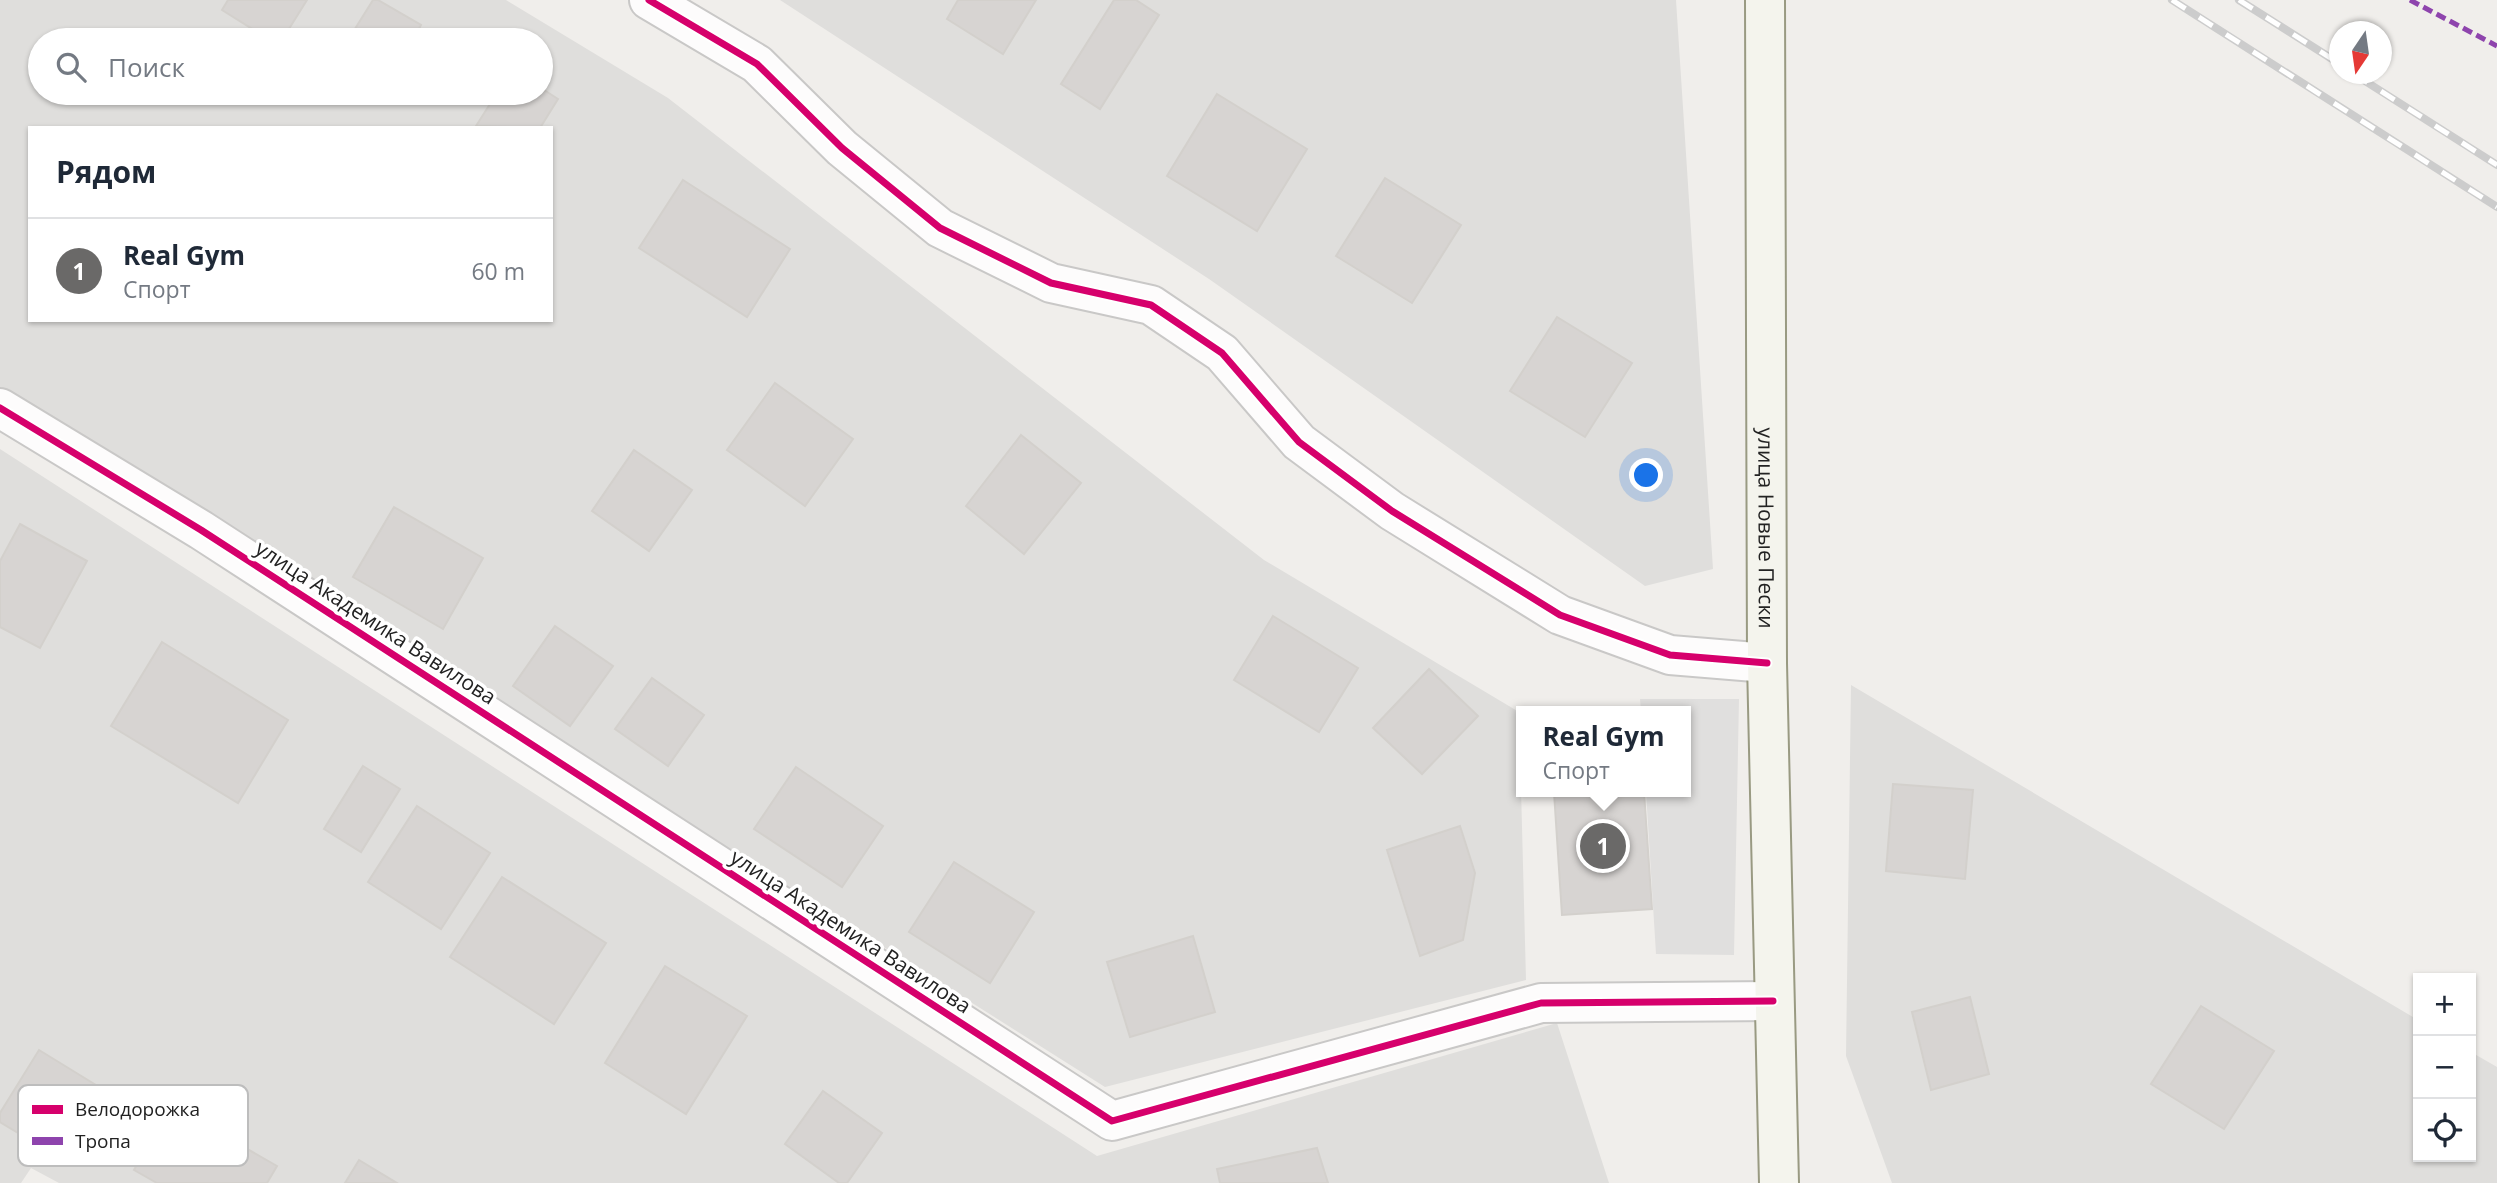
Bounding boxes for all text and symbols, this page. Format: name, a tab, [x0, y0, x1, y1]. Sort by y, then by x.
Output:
north arrow	[2329, 21, 2392, 84]
search box	[28, 28, 553, 105]
icon: search	[52, 48, 90, 86]
text: Поиск	[108, 49, 185, 85]
text: Рядом	[56, 151, 156, 192]
text: Real Gym	[123, 237, 245, 273]
text: 1	[72, 255, 86, 287]
text: 60 m	[471, 255, 525, 287]
text: Спорт	[123, 273, 190, 305]
street label: улица Новые Пески	[1752, 427, 1781, 629]
your location	[1629, 458, 1663, 492]
street label: улица Академика Вавилова	[250, 534, 502, 710]
popup	[1516, 706, 1691, 797]
text: Real Gym	[1542, 718, 1665, 754]
text: Спорт	[1542, 754, 1610, 786]
pin: 1	[1580, 820, 1626, 872]
street label: улица Академика Вавилова	[725, 843, 977, 1019]
map controls	[2413, 973, 2476, 1162]
button: +	[2413, 973, 2476, 1036]
button: −	[2413, 1036, 2476, 1099]
legend	[18, 1085, 248, 1166]
text: Велодорожка	[75, 1096, 200, 1122]
button: locate	[2413, 1099, 2476, 1162]
text: Тропа	[75, 1128, 131, 1154]

